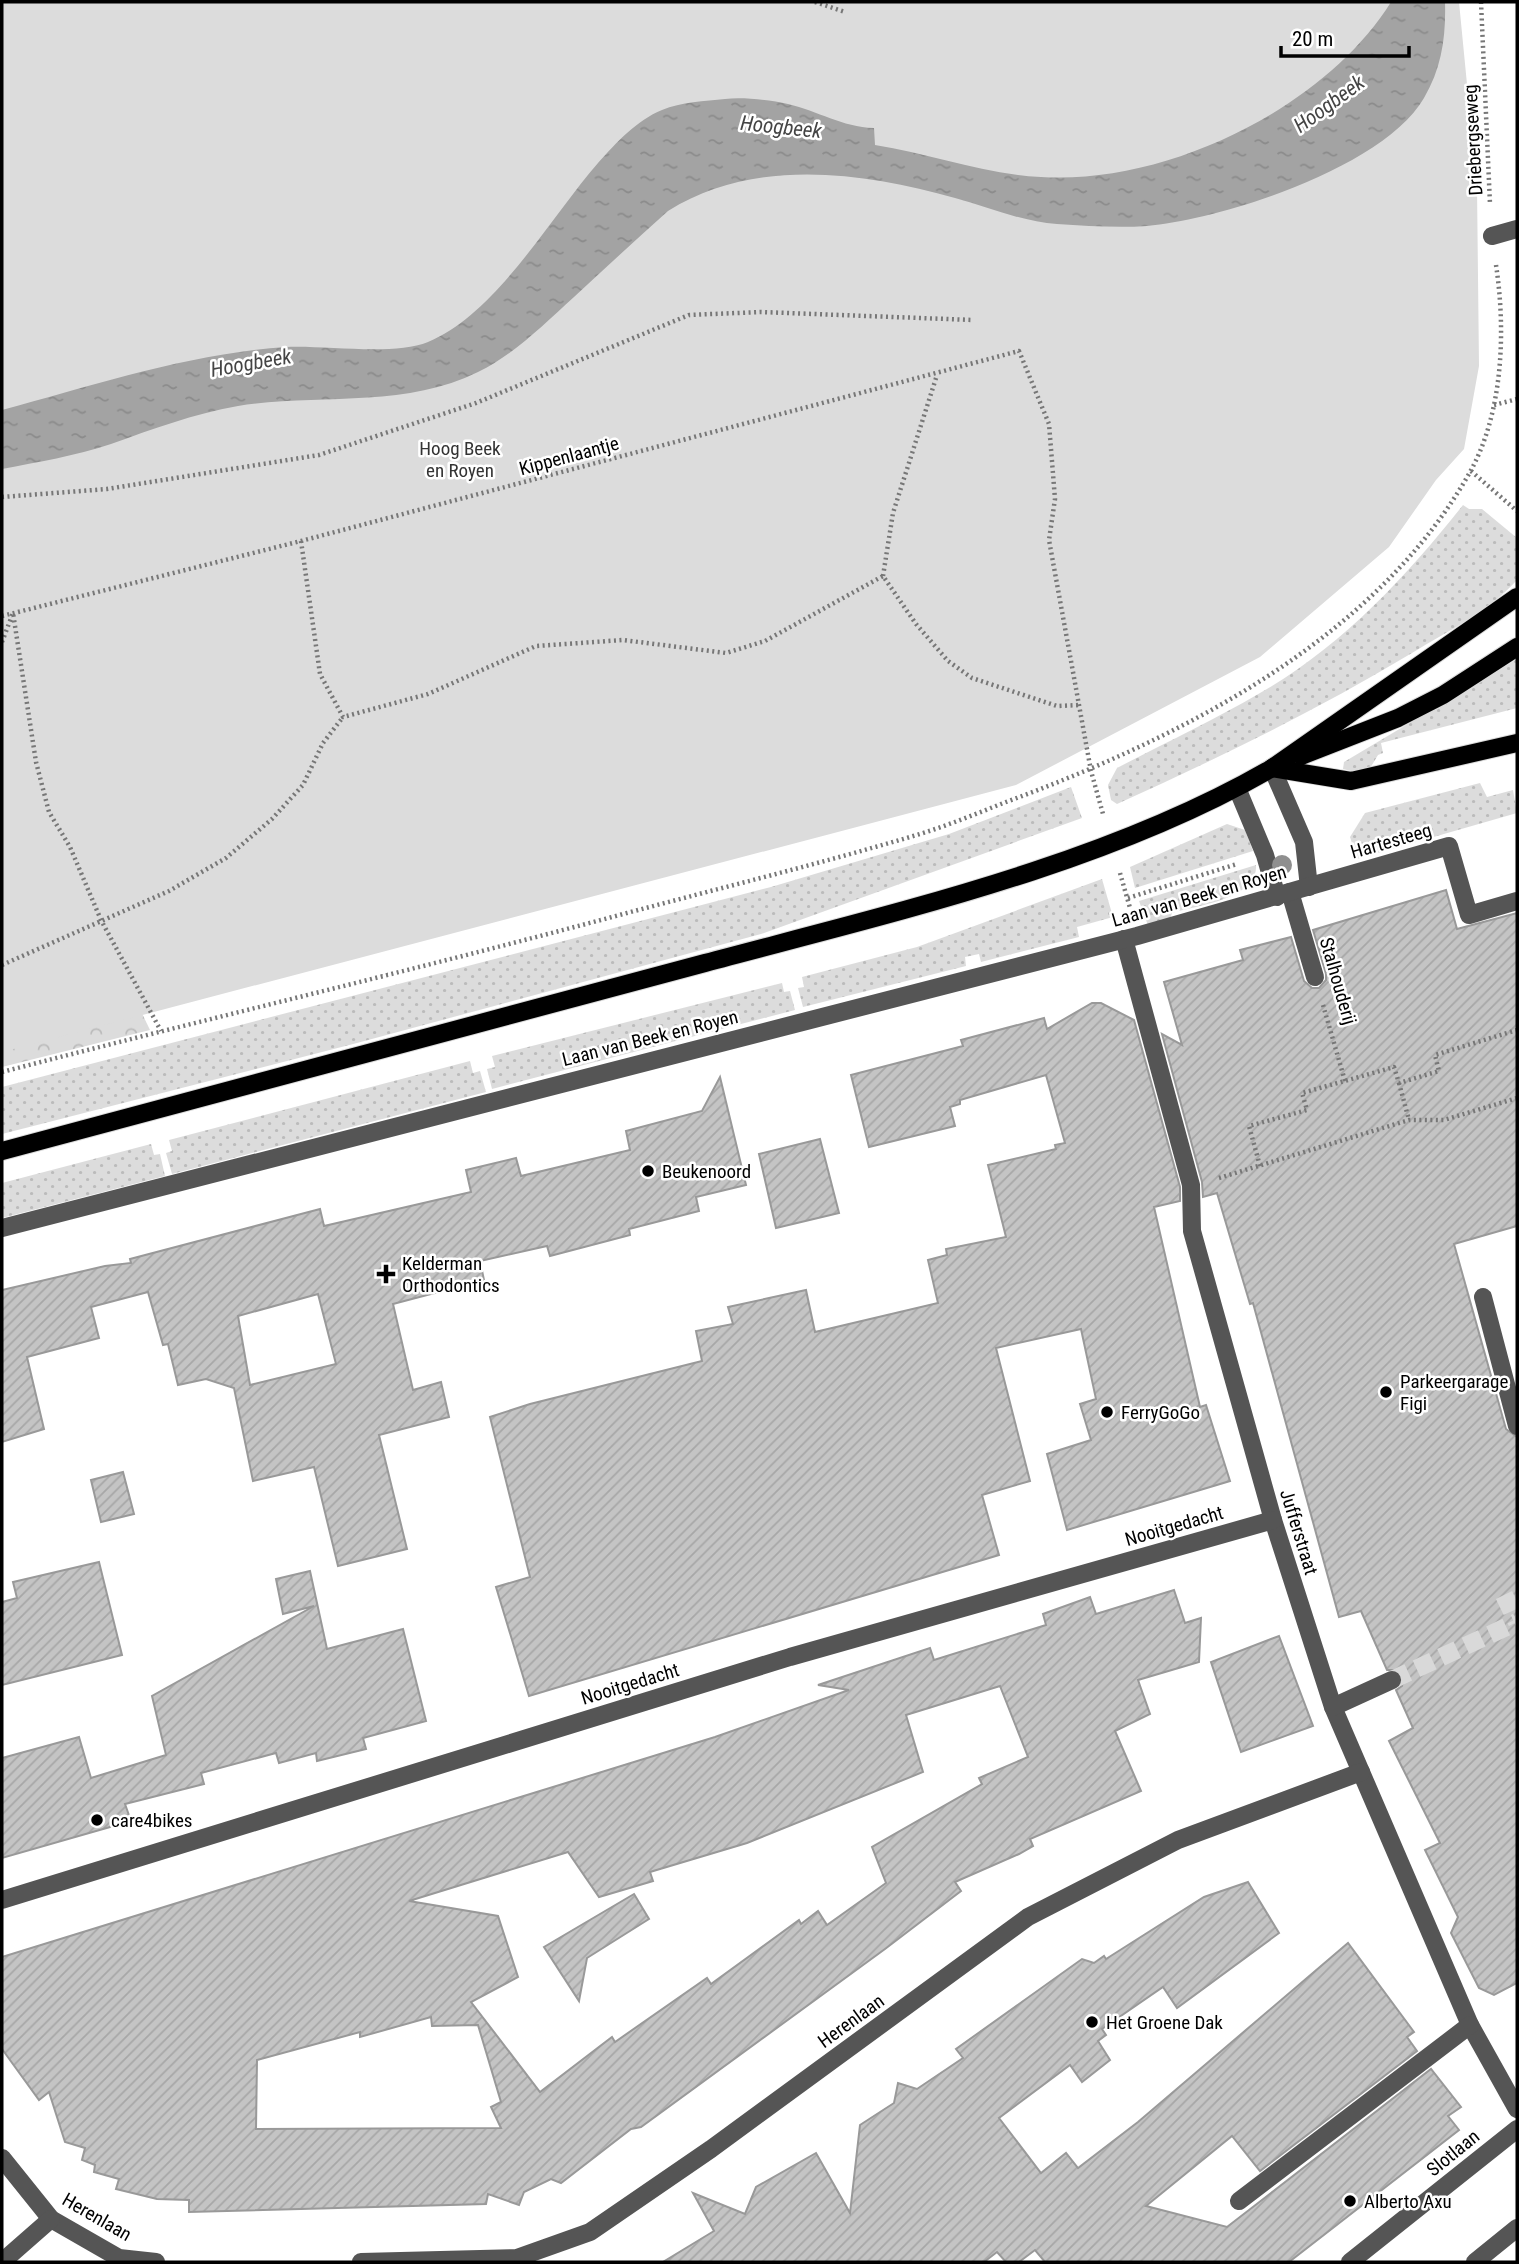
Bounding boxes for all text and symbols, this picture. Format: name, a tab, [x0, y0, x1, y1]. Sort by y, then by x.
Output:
scale bar	[1281, 14, 1409, 58]
text: 20 m	[1292, 27, 1333, 51]
water label: Hoogbeek	[1289, 70, 1370, 138]
street label: Driebergseweg	[1459, 84, 1487, 196]
water label: Hoogbeek	[739, 111, 824, 143]
water label: Hoogbeek	[209, 344, 294, 382]
street label: Kippenlaantje	[517, 432, 621, 480]
park label: Hoog Beek en Royen	[419, 437, 501, 482]
street label: Hartesteeg	[1348, 818, 1434, 864]
street label: Laan van Beek en Royen	[1109, 860, 1289, 932]
street label: Stalhouderij	[1315, 935, 1361, 1027]
street label: Laan van Beek en Royen	[560, 1005, 740, 1071]
place label: Beukenoord	[662, 1160, 751, 1183]
marker: Beukenoord	[640, 1163, 656, 1179]
place label: Kelderman Orthodontics	[402, 1252, 500, 1297]
marker: Kelderman Orthodontics	[376, 1264, 396, 1284]
place label: Parkeergarage Figi	[1400, 1370, 1508, 1415]
marker: Parkeergarage Figi	[1378, 1384, 1394, 1400]
place label: FerryGoGo	[1121, 1401, 1200, 1424]
marker: FerryGoGo	[1099, 1404, 1115, 1420]
street label: Jufferstraat	[1275, 1486, 1323, 1578]
street label: Nooitgedacht	[1122, 1501, 1226, 1551]
street label: Nooitgedacht	[578, 1658, 682, 1710]
place label: care4bikes	[111, 1809, 192, 1832]
marker: care4bikes	[89, 1812, 105, 1828]
street label: Herenlaan	[813, 1989, 889, 2053]
place label: Het Groene Dak	[1106, 2011, 1223, 2034]
marker: Het Groene Dak	[1084, 2014, 1100, 2030]
street label: Slotlaan	[1422, 2125, 1484, 2181]
street label: Herenlaan	[58, 2188, 136, 2246]
place label: Alberto Axu	[1364, 2190, 1452, 2213]
marker: Alberto Axu	[1342, 2193, 1358, 2209]

